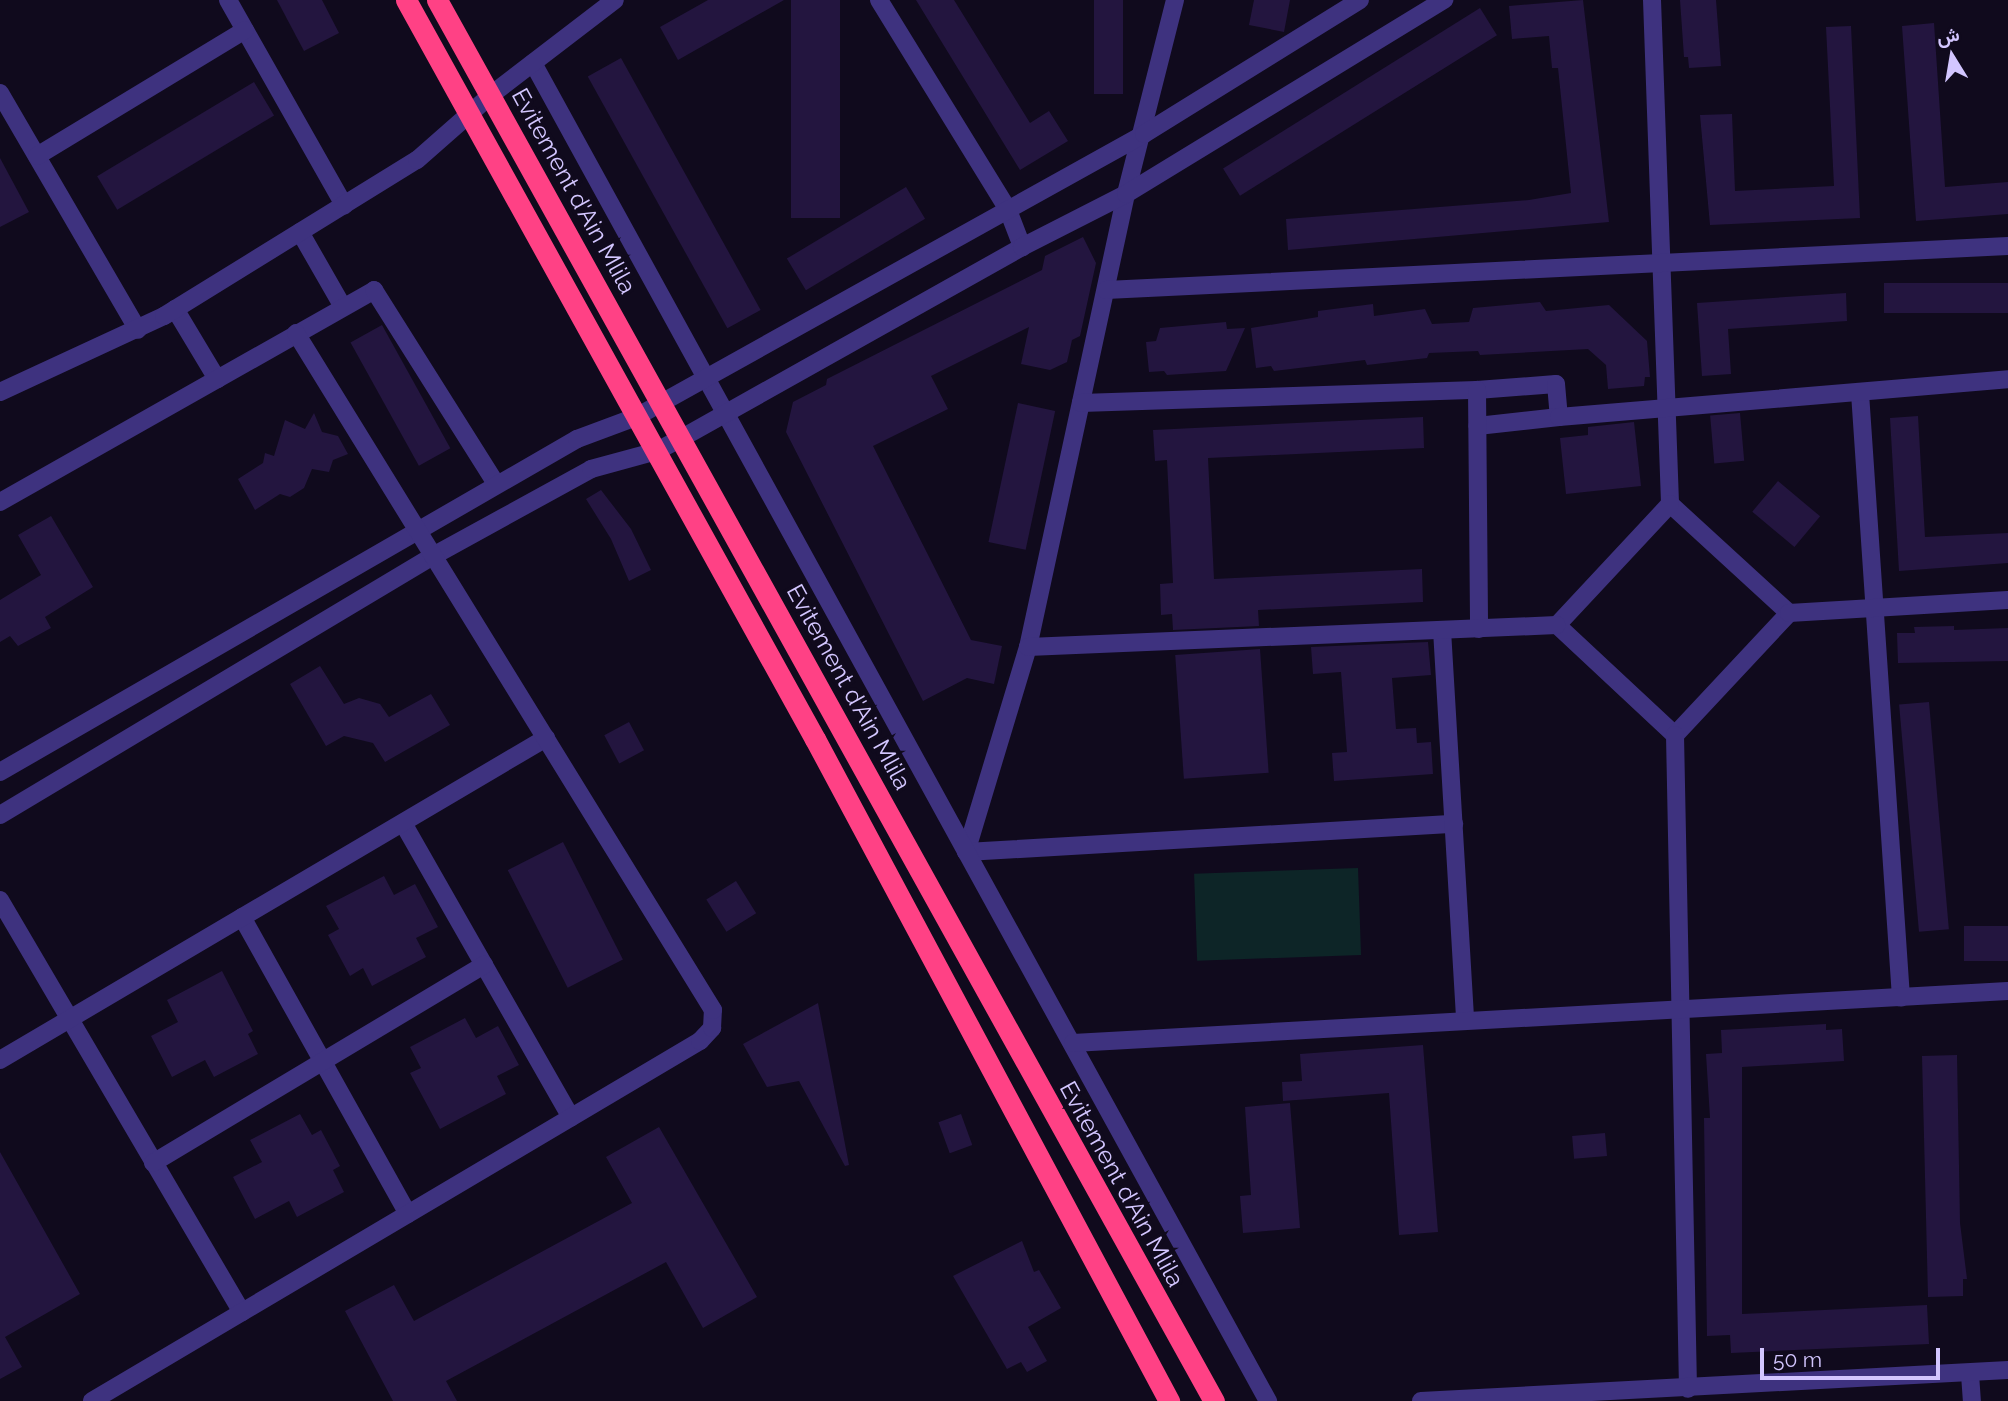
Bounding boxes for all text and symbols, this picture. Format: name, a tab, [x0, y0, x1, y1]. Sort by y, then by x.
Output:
north arrow	[1917, 21, 1987, 91]
text: ش	[1935, 22, 1961, 48]
street label: Evitement d'Ain Mlila	[506, 83, 642, 299]
street label: Evitement d'Ain Mlila	[781, 579, 917, 795]
street label: Evitement d'Ain Mlila	[1054, 1076, 1190, 1292]
scale bar	[1763, 1334, 1943, 1378]
text: 50 m	[1773, 1347, 1822, 1372]

